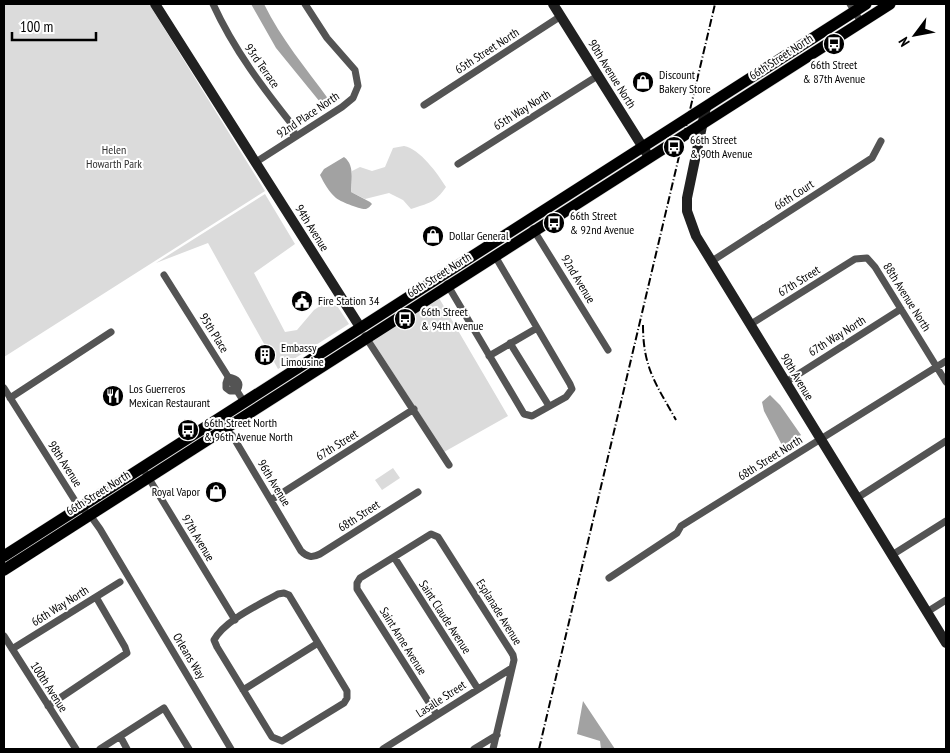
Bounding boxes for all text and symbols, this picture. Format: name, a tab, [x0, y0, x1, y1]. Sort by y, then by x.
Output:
scale bar	[12, 10, 96, 42]
north arrow	[890, 10, 940, 60]
text: 100 m	[20, 17, 53, 36]
street label: 65th Street North	[452, 24, 521, 77]
street label: 66th Street North	[746, 30, 815, 83]
bus stop icon: 66th Street & 87th Avenue	[822, 32, 846, 56]
text: N	[894, 34, 914, 50]
street label: 90th Avenue North	[585, 37, 640, 111]
street label: 93rd Terrace	[242, 41, 283, 91]
place label: 66th Street & 87th Avenue	[803, 57, 865, 86]
place label: Discount Bakery Store	[659, 67, 711, 96]
shop icon: Discount Bakery Store	[631, 70, 655, 94]
street label: 65th Way North	[490, 86, 553, 133]
street label: 92nd Place North	[274, 88, 342, 141]
place label: 66th Street & 90th Avenue	[690, 132, 752, 161]
bus stop icon: 66th Street & 90th Avenue	[662, 135, 686, 159]
park label: Helen Howarth Park	[86, 142, 142, 171]
street label: 66th Court	[771, 176, 817, 213]
street label: 94th Avenue	[292, 202, 333, 254]
place label: 66th Street & 92nd Avenue	[570, 208, 634, 237]
bus stop icon: 66th Street & 92nd Avenue	[542, 211, 566, 235]
shop icon: Dollar General	[421, 224, 445, 248]
place label: Dollar General	[449, 228, 509, 243]
street label: 66th Street North	[404, 249, 474, 300]
street label: 92nd Avenue	[558, 252, 599, 306]
street label: 88th Avenue North	[880, 260, 935, 334]
street label: 67th Street	[775, 261, 823, 299]
public building icon: Fire Station 34	[290, 289, 314, 313]
place label: Fire Station 34	[318, 293, 380, 308]
place label: 66th Street & 94th Avenue	[421, 304, 483, 333]
bus stop icon: 66th Street & 94th Avenue	[393, 307, 417, 331]
street label: 95th Place	[196, 310, 232, 355]
street label: 67th Way North	[805, 312, 868, 359]
place label: Embassy Limousine	[281, 340, 324, 369]
building icon: Embassy Limousine	[253, 343, 277, 367]
street label: 90th Avenue	[778, 351, 817, 403]
place label: Los Guerreros Mexican Restaurant	[129, 381, 211, 410]
restaurant icon: Los Guerreros Mexican Restaurant	[101, 384, 125, 408]
place label: 66th Street North & 96th Avenue North	[204, 415, 293, 444]
bus stop icon: 66th Street North & 96th Avenue North	[176, 418, 200, 442]
street label: 67th Street	[313, 425, 361, 463]
street label: 68th Street North	[735, 432, 805, 483]
street label: 98th Avenue	[45, 438, 86, 490]
street label: 96th Avenue	[255, 457, 294, 509]
street label: 66th Street North	[63, 467, 133, 518]
shop icon: Royal Vapor	[204, 480, 228, 504]
place label: Royal Vapor	[152, 484, 201, 499]
street label: 68th Street	[335, 496, 383, 535]
street label: 97th Avenue	[179, 512, 218, 564]
street label: Esplanade Avenue	[473, 576, 526, 647]
street label: Saint Claude Avenue	[416, 577, 475, 656]
street label: 66th Way North	[28, 582, 91, 629]
street label: Saint Anne Avenue	[377, 604, 430, 677]
street label: Orleans Way	[170, 630, 209, 682]
street label: 100th Avenue	[28, 659, 71, 715]
street label: Lasalle Street	[413, 677, 469, 720]

